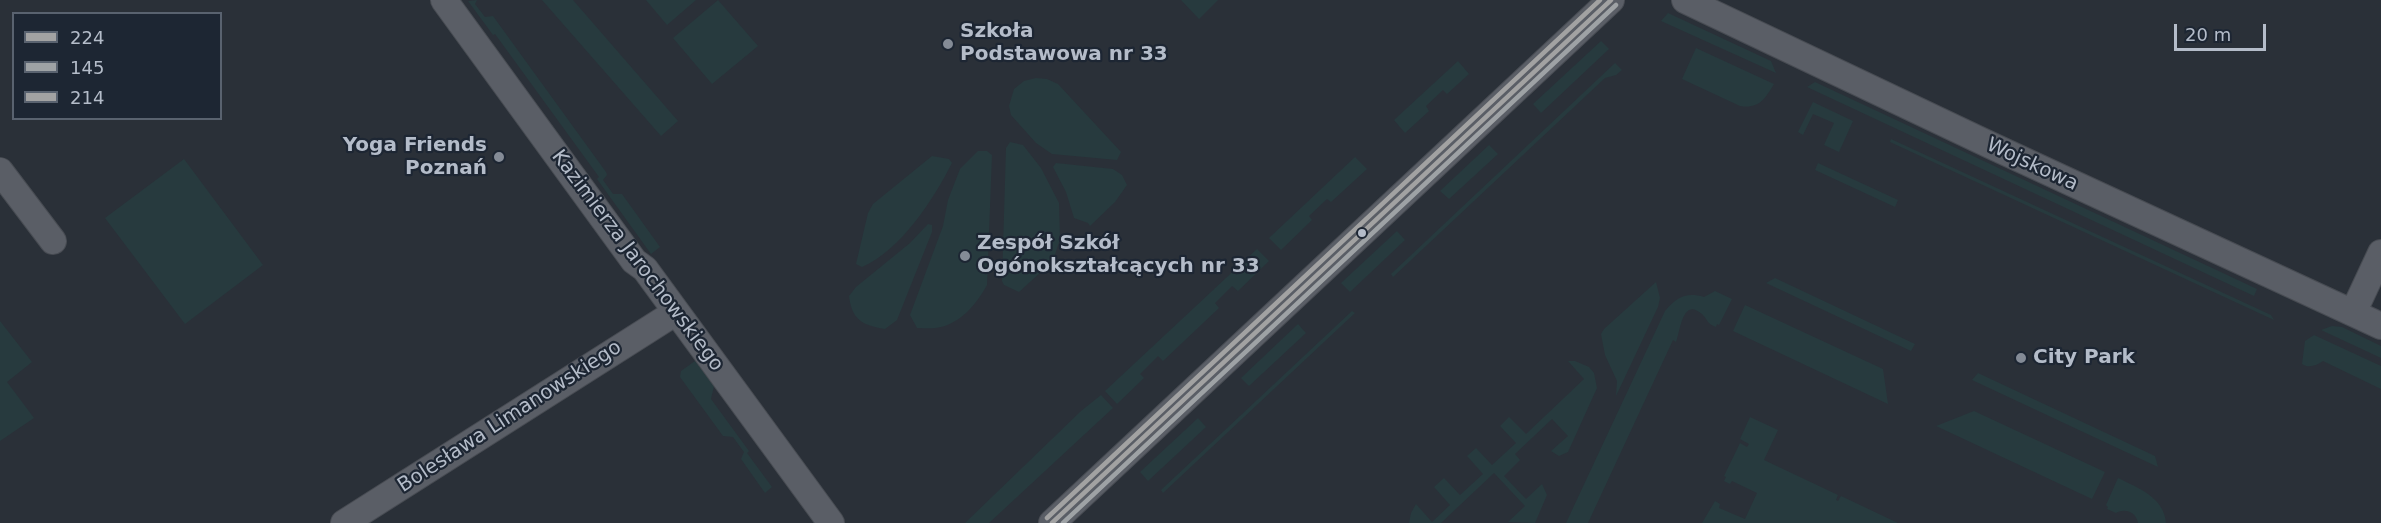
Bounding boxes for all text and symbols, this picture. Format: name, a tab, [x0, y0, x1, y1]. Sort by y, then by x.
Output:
legend	[12, 12, 222, 120]
scale bar	[2177, 12, 2268, 50]
place label: Szkoła Podstawowa nr 33	[960, 20, 1168, 67]
text: 20 m	[2185, 24, 2231, 45]
text: 224	[70, 27, 104, 48]
marker: Szkoła Podstawowa nr 33	[941, 37, 955, 51]
text: 145	[70, 57, 104, 78]
text: 214	[70, 87, 104, 108]
street label: Wojskowa	[1982, 133, 2082, 197]
place label: Yoga Friends Poznań	[343, 134, 487, 181]
street label: Kazimierza Jarochowskiego	[546, 146, 728, 376]
marker: Yoga Friends Poznań	[492, 150, 506, 164]
unlabelled marker	[1356, 227, 1368, 239]
place label: Zespół Szkół Ogónokształcących nr 33	[977, 232, 1260, 279]
marker: Zespół Szkół Ogónokształcących nr 33	[958, 249, 972, 263]
street label: Bolesława Limanowskiego	[394, 336, 626, 498]
place label: City Park	[2033, 346, 2135, 370]
marker: City Park	[2014, 351, 2028, 365]

